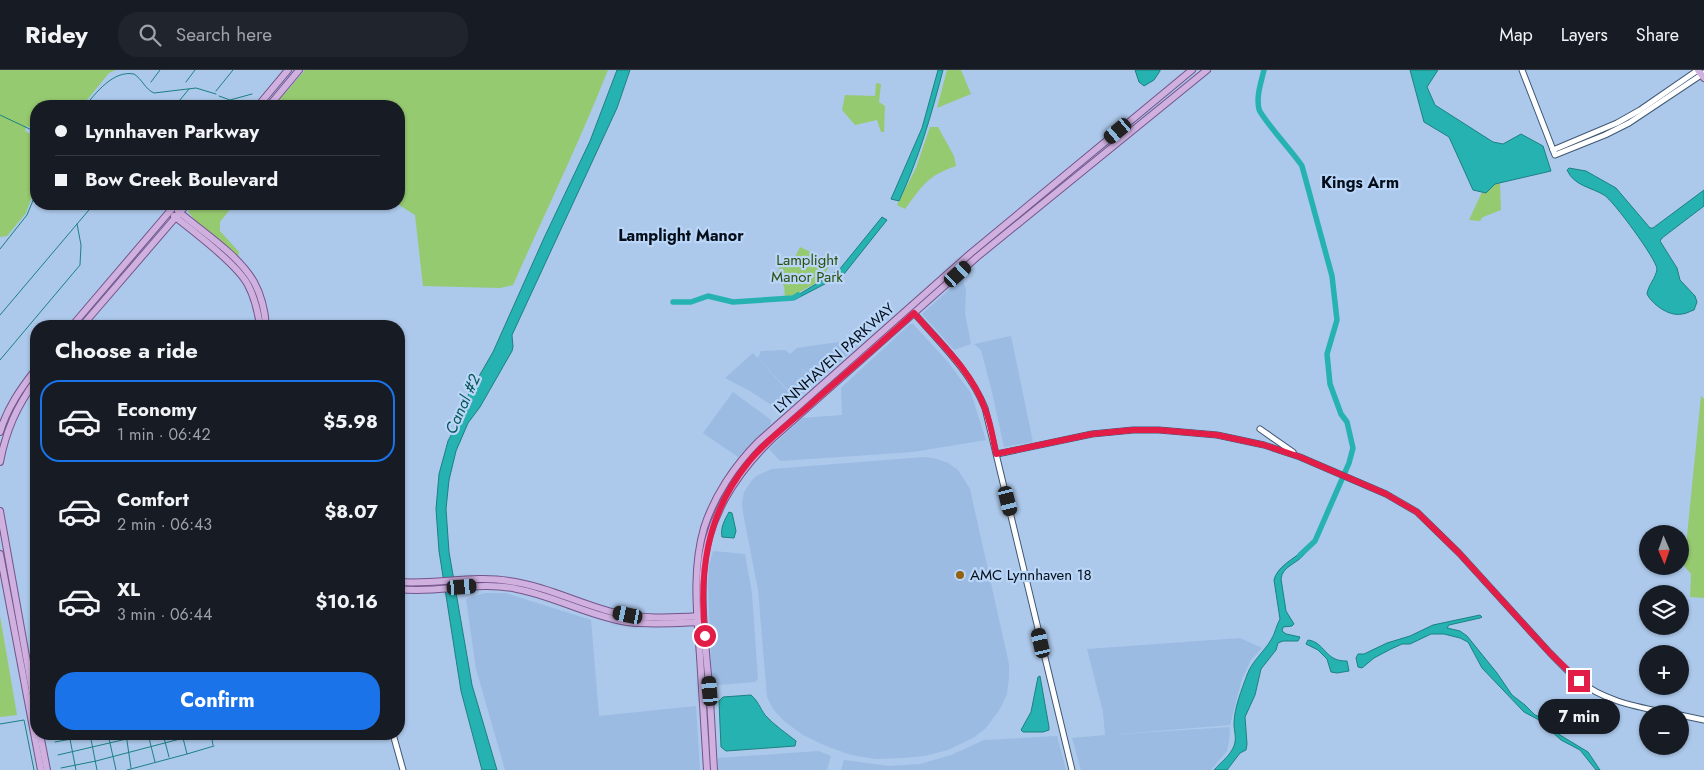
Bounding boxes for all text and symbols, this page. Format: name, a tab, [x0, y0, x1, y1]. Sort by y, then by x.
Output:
search box	[118, 12, 468, 57]
text: Ridey	[25, 17, 88, 52]
icon: search	[136, 21, 164, 49]
text: Search here	[176, 21, 272, 48]
text: Map	[1499, 22, 1533, 48]
text: Layers	[1561, 22, 1608, 48]
text: Share	[1636, 22, 1679, 48]
car	[1101, 116, 1134, 146]
text: Lynnhaven Parkway	[85, 118, 259, 145]
text: Bow Creek Boulevard	[85, 166, 278, 193]
district label: Kings Arm	[1321, 171, 1399, 194]
district label: Lamplight Manor	[618, 224, 744, 247]
park label: Lamplight Manor Park	[771, 249, 843, 288]
car	[941, 258, 974, 290]
street label: LYNNHAVEN PARKWAY	[769, 297, 900, 418]
text: Choose a ride	[55, 334, 198, 366]
water label: Canal #2	[439, 370, 486, 438]
text: Economy	[117, 396, 197, 423]
icon: car	[57, 399, 102, 444]
text: $5.98	[323, 408, 378, 435]
text: 1 min · 06:42	[117, 423, 211, 446]
car	[997, 485, 1018, 517]
text: Comfort	[117, 486, 189, 513]
icon: car	[57, 489, 102, 534]
text: $8.07	[324, 498, 378, 525]
text: 2 min · 06:43	[117, 513, 212, 536]
north arrow	[1639, 525, 1689, 575]
map controls	[1639, 525, 1689, 755]
place label: AMC Lynnhaven 18	[970, 564, 1092, 586]
marker: AMC Lynnhaven 18	[954, 569, 966, 581]
text: XL	[117, 576, 140, 603]
car	[446, 578, 477, 596]
icon: car	[57, 579, 102, 624]
button: layers	[1639, 585, 1689, 635]
text: $10.16	[315, 588, 378, 615]
text: 3 min · 06:44	[117, 603, 212, 626]
car	[611, 605, 644, 625]
route start	[694, 625, 716, 647]
car	[1030, 627, 1051, 659]
button: +	[1639, 645, 1689, 695]
route end	[1568, 670, 1590, 692]
button: Confirm	[55, 672, 380, 730]
car	[701, 675, 718, 707]
callout: 7 min	[1538, 698, 1620, 734]
text: 7 min	[1558, 705, 1600, 728]
button: −	[1639, 705, 1689, 755]

